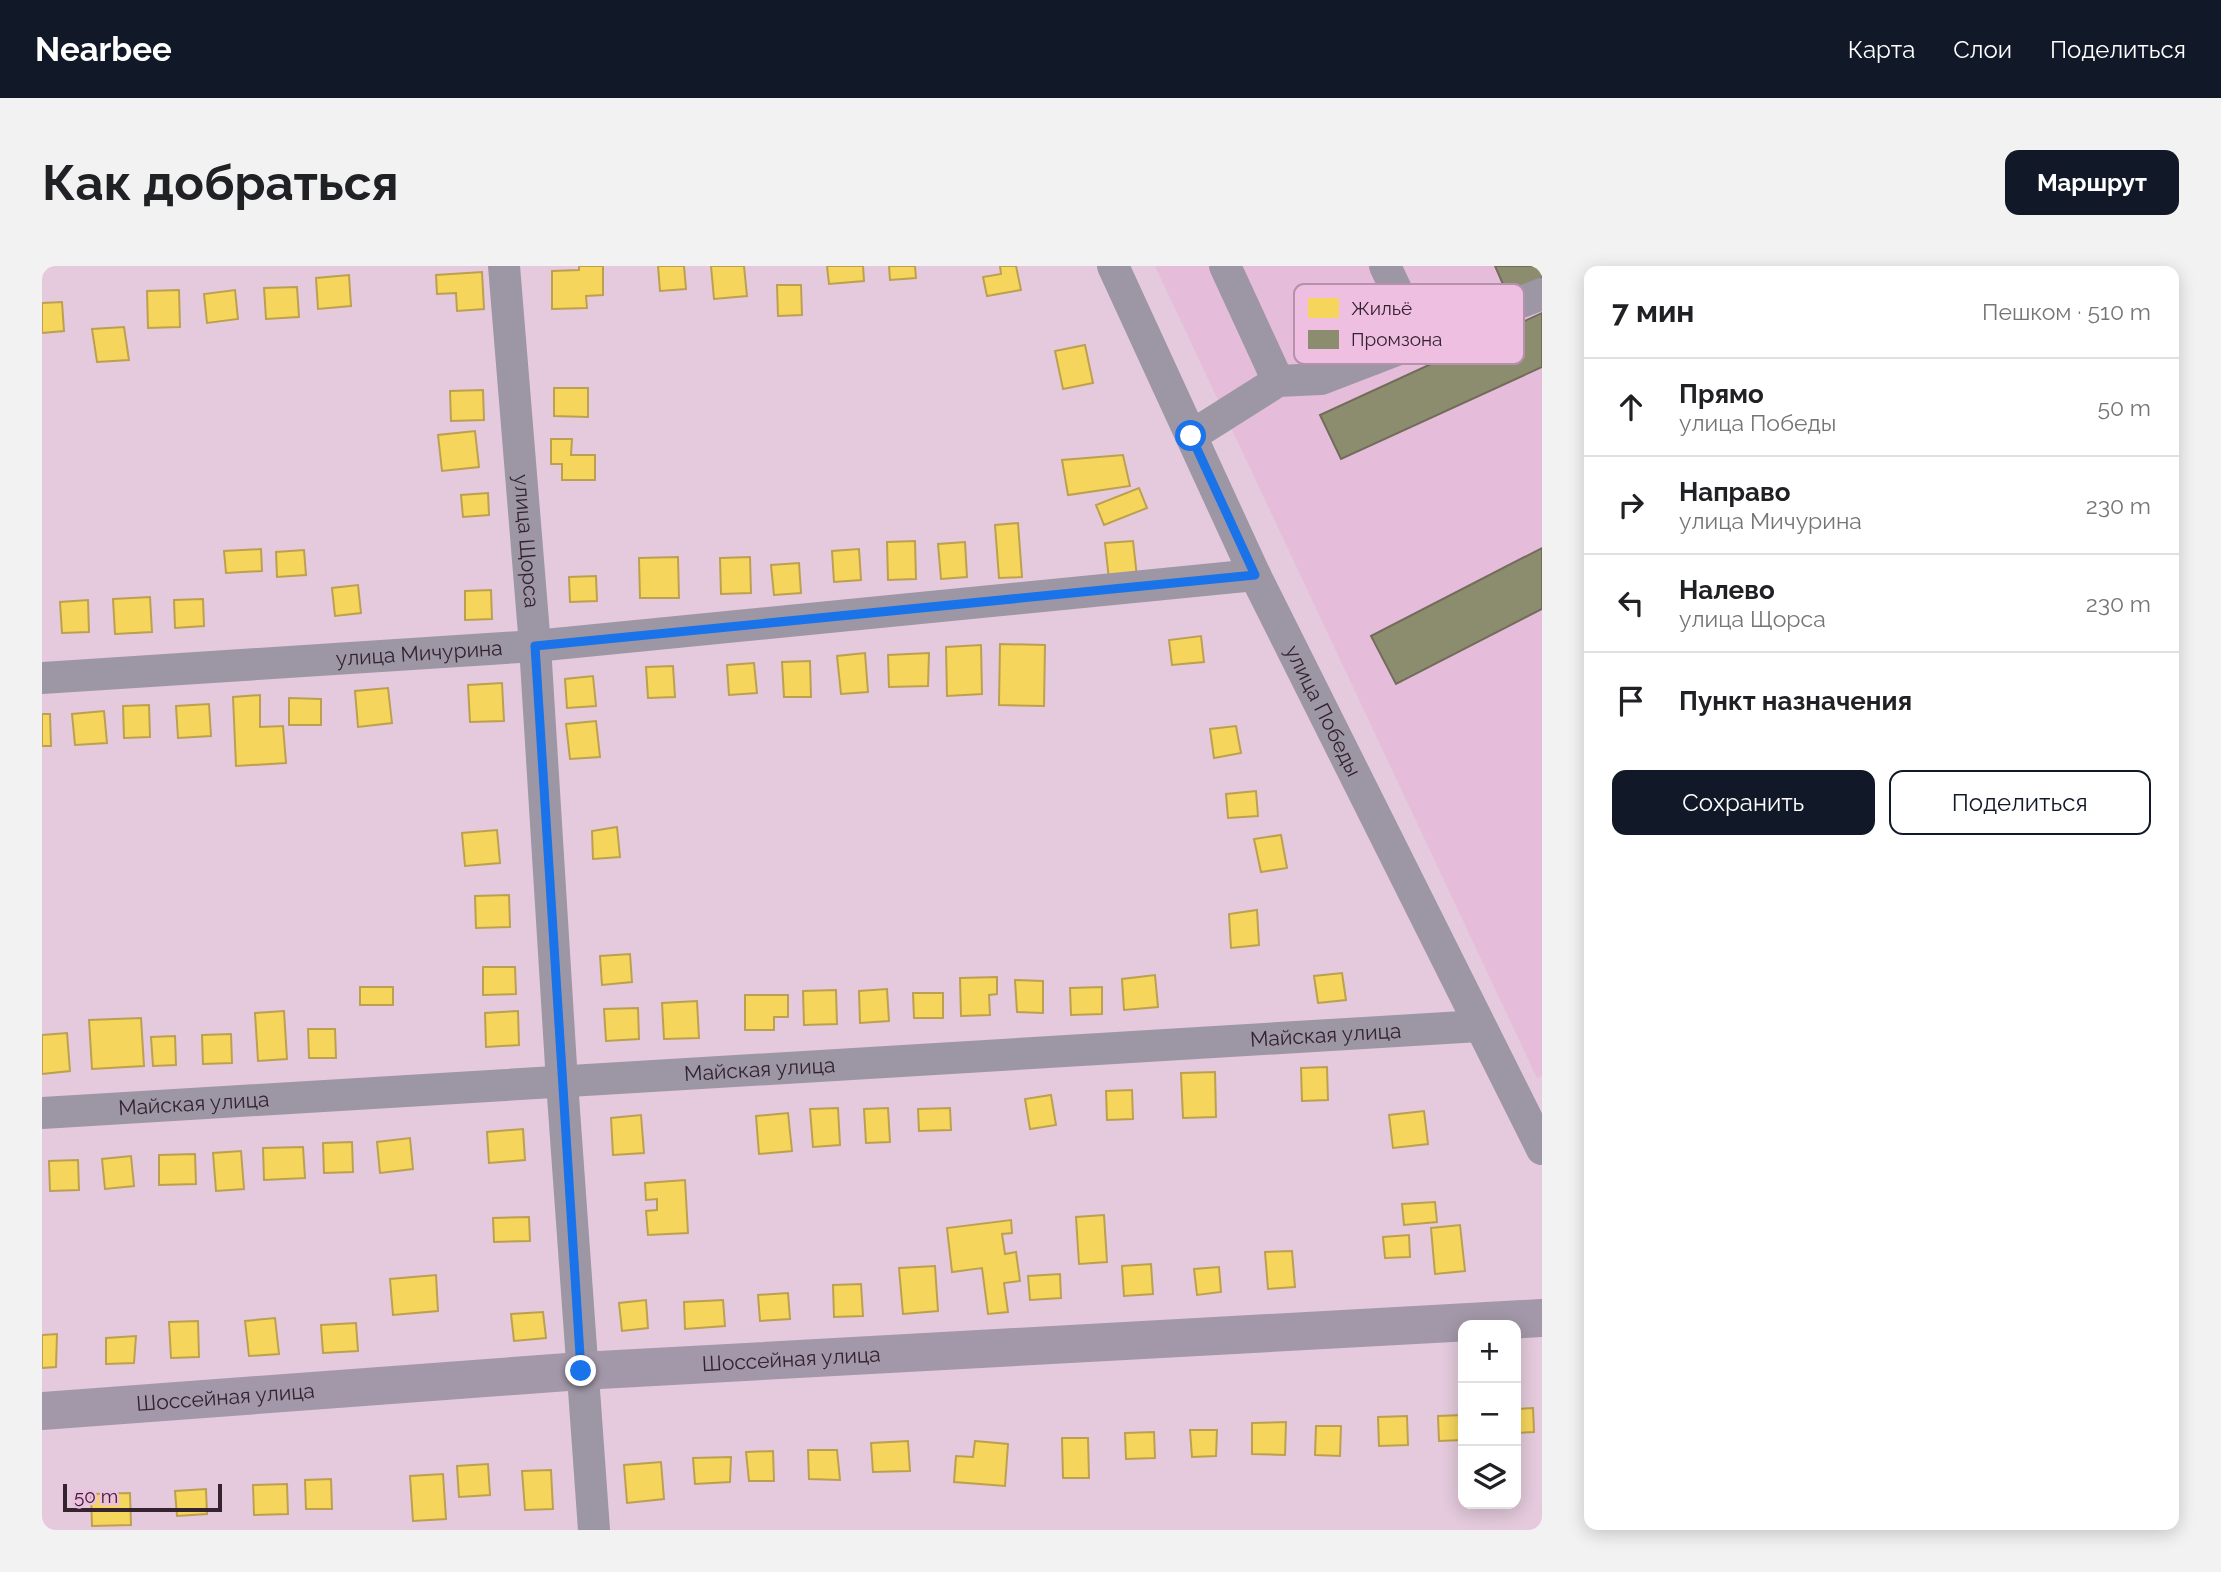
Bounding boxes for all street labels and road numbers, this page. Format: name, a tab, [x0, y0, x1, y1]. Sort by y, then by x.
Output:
street label: улица Щорса	[509, 473, 545, 609]
street label: улица Мичурина	[335, 635, 503, 671]
street label: улица Победы	[1280, 641, 1367, 781]
street label: Майская улица	[1249, 1018, 1402, 1052]
street label: Майская улица	[683, 1052, 836, 1086]
street label: Майская улица	[117, 1086, 270, 1120]
street label: Шоссейная улица	[701, 1341, 881, 1376]
street label: Шоссейная улица	[135, 1378, 316, 1416]

